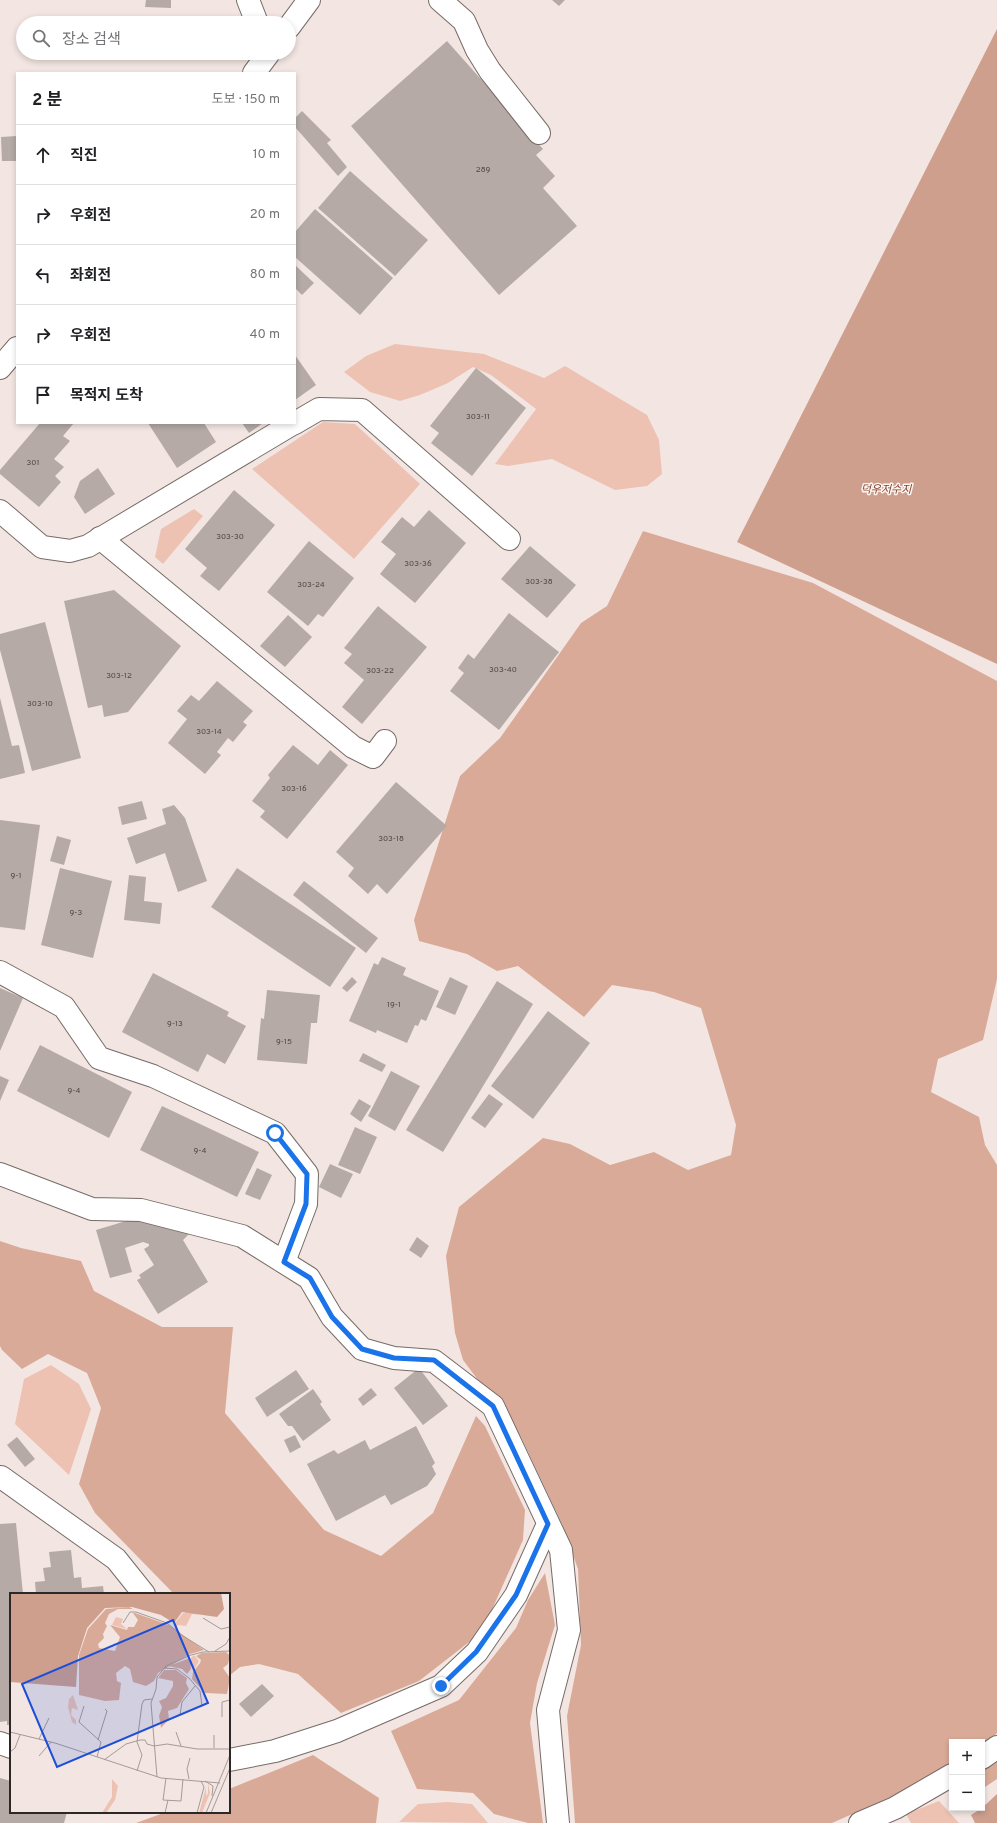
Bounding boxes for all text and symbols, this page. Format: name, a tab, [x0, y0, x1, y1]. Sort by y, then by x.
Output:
search box	[16, 16, 296, 60]
icon: search	[30, 27, 52, 49]
text: 장소 검색	[62, 31, 121, 50]
text: 2 분	[32, 90, 62, 112]
text: 도보 · 150 m	[212, 92, 280, 108]
icon: ahead	[32, 144, 54, 166]
text: 직진	[70, 147, 98, 166]
text: 10 m	[253, 147, 280, 163]
house number: 289	[476, 165, 490, 175]
icon: right	[32, 204, 54, 226]
text: 우회전	[70, 207, 111, 226]
text: 20 m	[250, 207, 280, 223]
icon: left	[32, 264, 54, 286]
text: 좌회전	[70, 267, 111, 286]
text: 80 m	[250, 267, 280, 283]
icon: right	[32, 324, 54, 346]
text: 우회전	[70, 327, 111, 346]
text: 40 m	[250, 327, 280, 343]
icon: arrive	[32, 384, 54, 406]
text: 목적지 도착	[70, 387, 143, 406]
house number: 303-11	[466, 412, 490, 422]
house number: 301	[27, 458, 39, 468]
water label: 덕우저수지	[861, 483, 912, 497]
house number: 303-30	[216, 532, 244, 542]
house number: 303-36	[404, 559, 432, 569]
house number: 303-38	[525, 577, 553, 587]
house number: 303-24	[297, 580, 325, 590]
house number: 303-40	[489, 665, 517, 675]
house number: 303-22	[366, 666, 394, 676]
house number: 303-12	[106, 671, 132, 681]
house number: 303-10	[27, 699, 53, 709]
house number: 303-14	[196, 727, 222, 737]
house number: 303-16	[281, 784, 307, 794]
house number: 303-18	[378, 834, 404, 844]
house number: 9-1	[11, 871, 21, 881]
house number: 9-3	[70, 908, 83, 918]
house number: 19-1	[387, 1000, 401, 1010]
house number: 9-13	[167, 1019, 183, 1029]
house number: 9-15	[276, 1037, 292, 1047]
house number: 9-4	[68, 1086, 80, 1096]
route start	[266, 1124, 284, 1142]
house number: 9-4	[194, 1146, 206, 1156]
inset map	[10, 1593, 230, 1813]
route end	[432, 1677, 450, 1695]
map controls	[949, 1739, 985, 1811]
button: +	[949, 1739, 985, 1775]
button: −	[949, 1775, 985, 1811]

